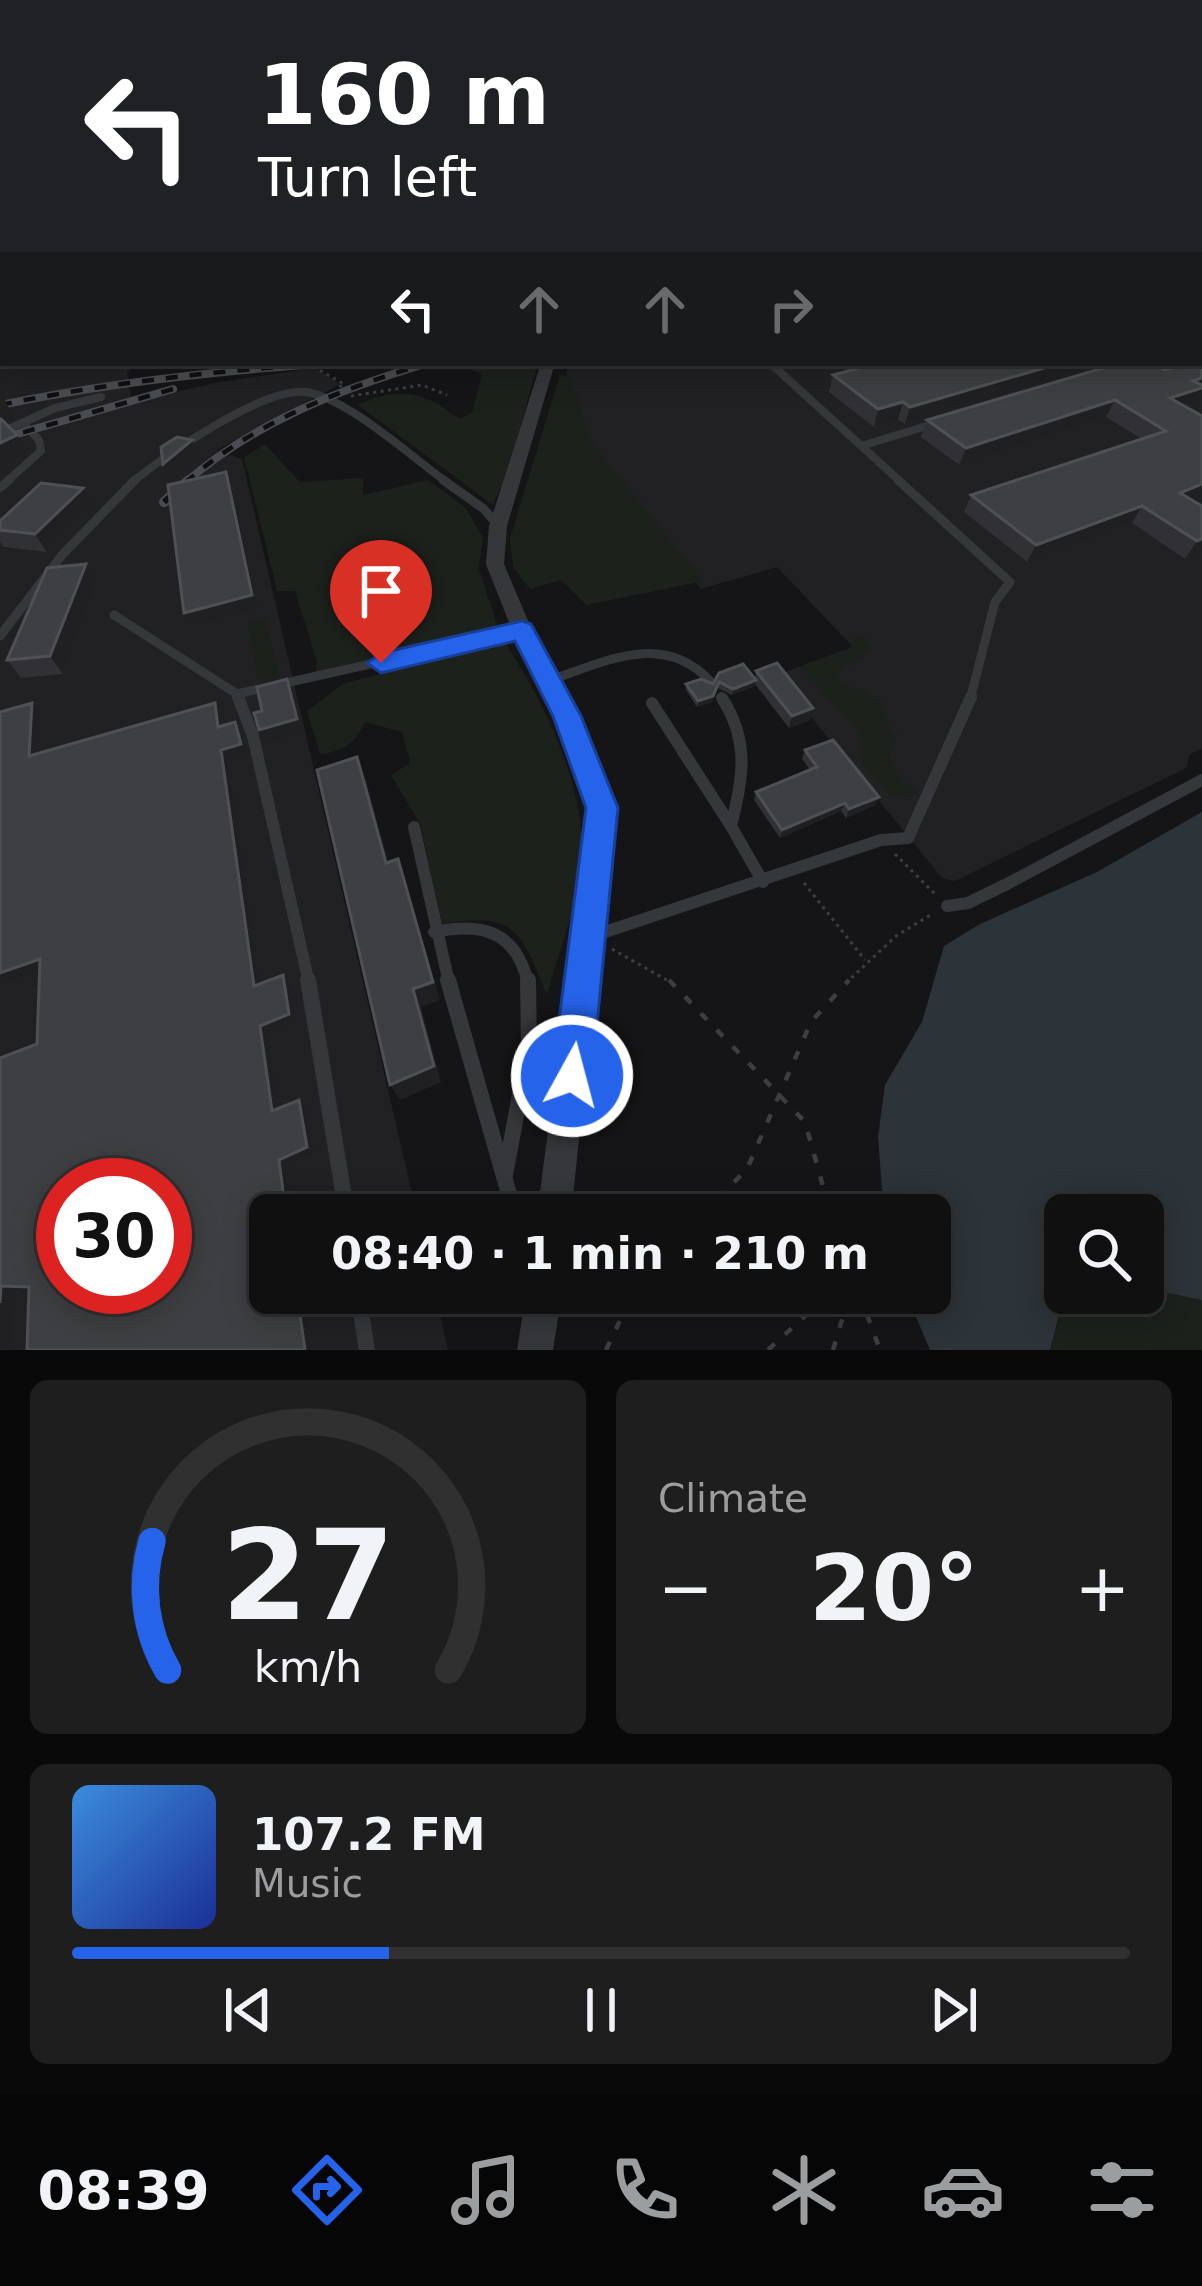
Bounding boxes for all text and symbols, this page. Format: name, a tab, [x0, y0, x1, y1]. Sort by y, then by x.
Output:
text: 160 m	[258, 46, 550, 144]
icon: left	[60, 48, 216, 204]
text: Turn left	[258, 146, 477, 209]
icon: left	[380, 276, 446, 342]
icon: ahead	[506, 276, 572, 342]
icon: ahead	[632, 276, 698, 342]
icon: right	[758, 276, 824, 342]
pin	[330, 540, 432, 663]
icon: arrive	[348, 558, 414, 624]
position arrow	[509, 1013, 635, 1139]
speed limit sign: 30	[36, 1158, 192, 1314]
map controls	[1044, 1194, 1164, 1314]
button: search	[1044, 1194, 1164, 1314]
text: 08:40 · 1 min · 210 m	[331, 1227, 869, 1280]
text: Climate	[658, 1476, 808, 1521]
text: 27	[221, 1503, 395, 1648]
text: 20°	[809, 1536, 979, 1641]
text: −	[658, 1550, 713, 1627]
text: +	[1075, 1550, 1130, 1627]
text: km/h	[254, 1642, 362, 1692]
text: 107.2 FM	[252, 1808, 486, 1861]
text: Music	[252, 1861, 363, 1906]
icon: previous	[215, 1977, 281, 2043]
icon: pause	[568, 1977, 634, 2043]
icon: next	[921, 1977, 987, 2043]
icon: directions	[285, 2148, 369, 2232]
icon: music	[444, 2148, 528, 2232]
icon: phone	[603, 2148, 687, 2232]
icon: climate	[762, 2148, 846, 2232]
icon: car	[921, 2148, 1005, 2232]
icon: filters	[1080, 2148, 1164, 2232]
text: 08:39	[38, 2159, 209, 2222]

